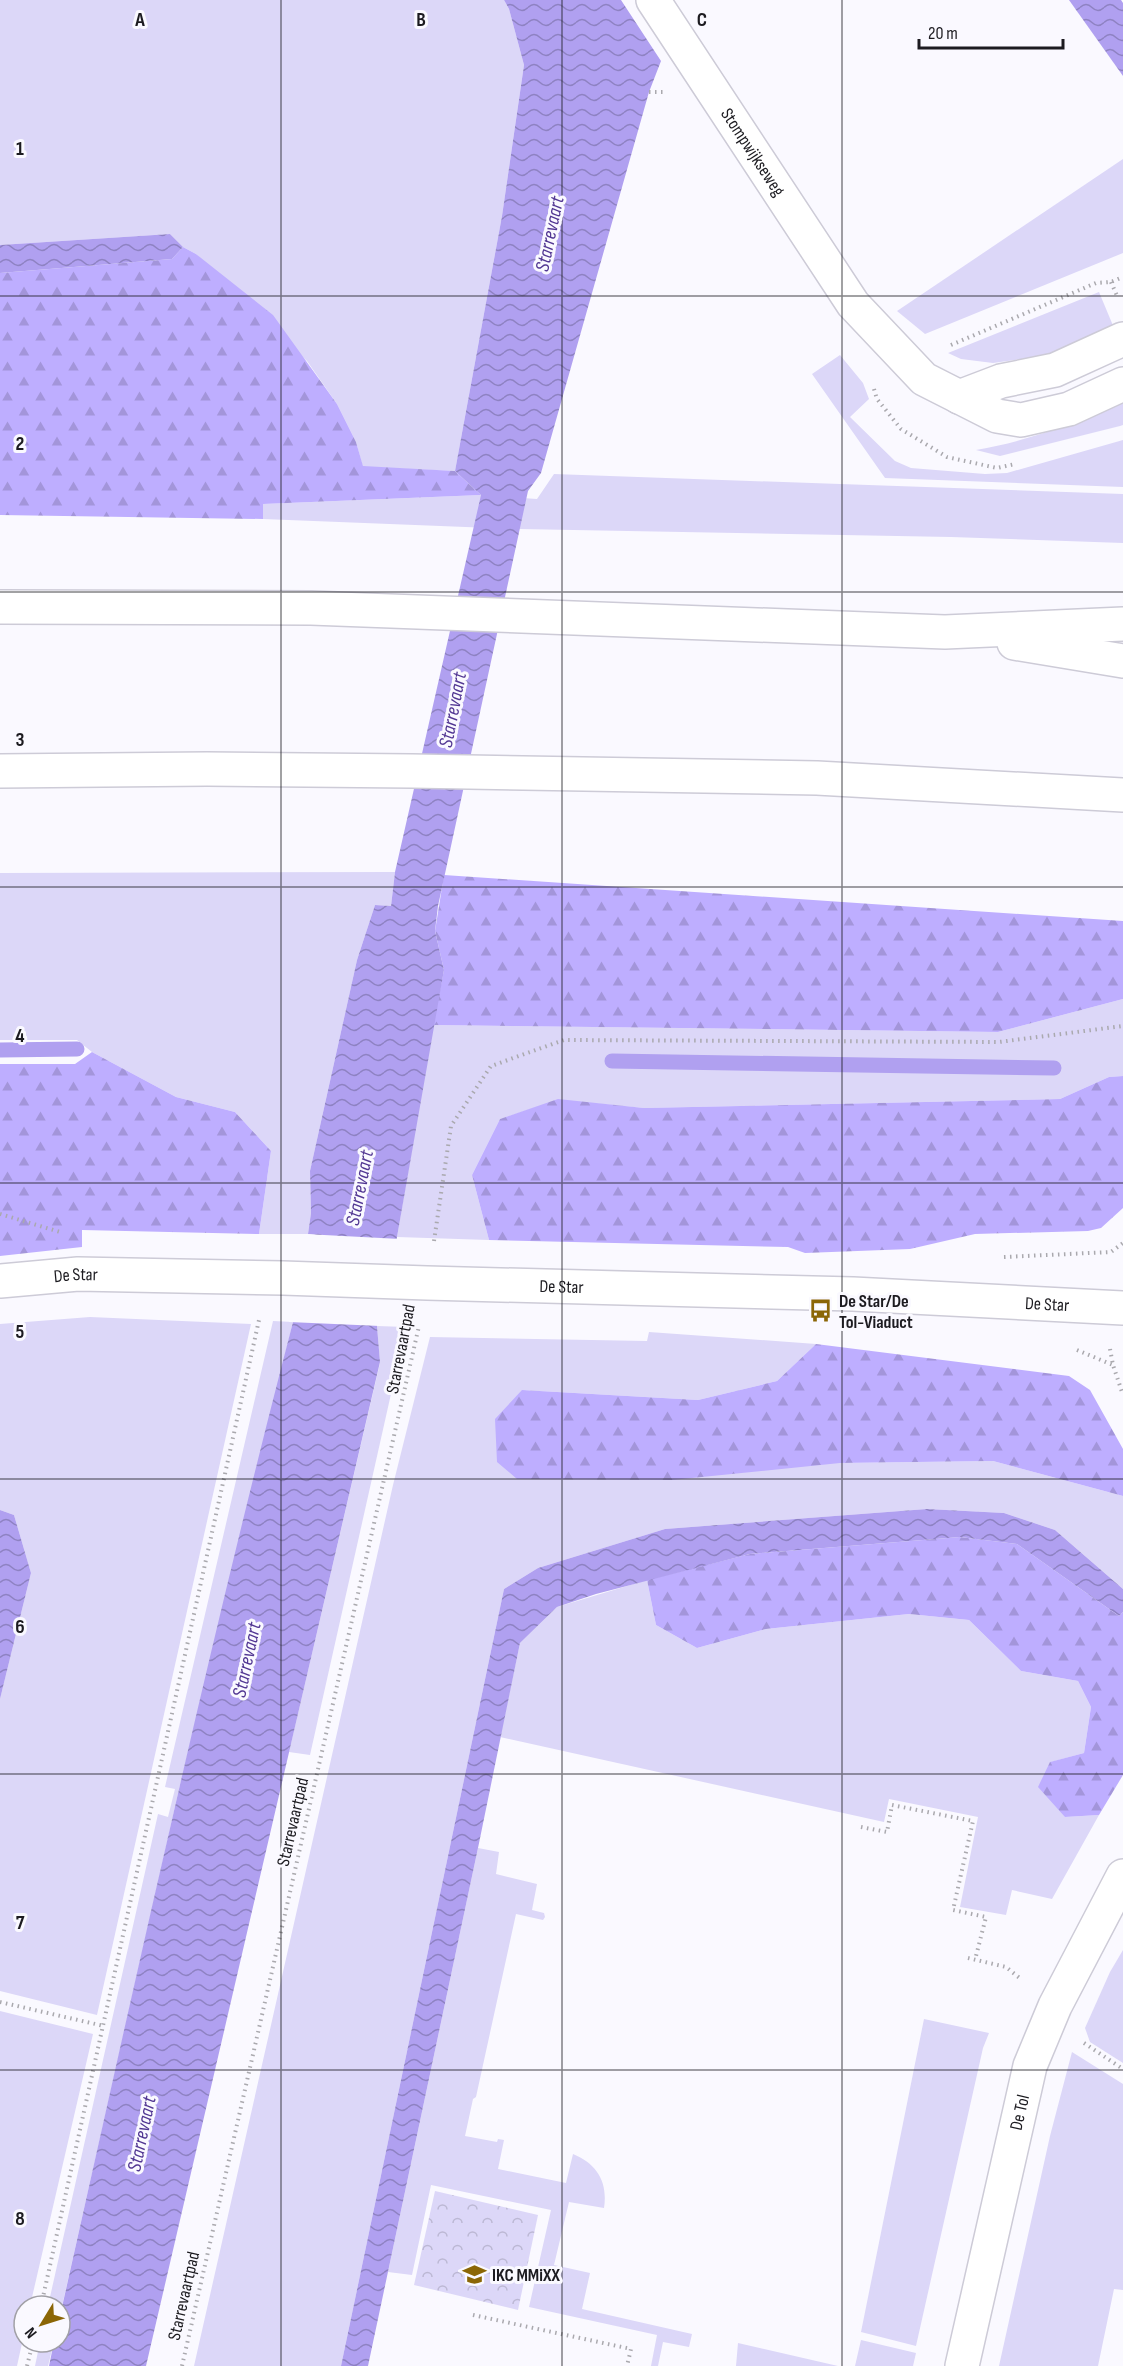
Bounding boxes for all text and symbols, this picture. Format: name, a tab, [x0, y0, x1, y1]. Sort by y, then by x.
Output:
text: A	[134, 8, 145, 32]
text: B	[416, 8, 426, 32]
text: C	[697, 8, 707, 32]
scale bar	[919, 12, 1063, 50]
text: 20 m	[928, 23, 958, 44]
street label: Stompwijkseweg	[717, 104, 790, 200]
text: 1	[16, 137, 24, 161]
water label: Starrevaart	[530, 193, 570, 274]
text: 2	[16, 432, 24, 456]
water label: Starrevaart	[434, 669, 472, 750]
text: 3	[16, 728, 25, 752]
text: 4	[15, 1024, 25, 1048]
water label: Starrevaart	[341, 1147, 379, 1228]
street label: De Star	[53, 1263, 98, 1287]
street label: De Star	[539, 1275, 584, 1298]
place label: De Star/De Tol-Viaduct	[839, 1291, 913, 1333]
street label: De Star	[1025, 1292, 1070, 1316]
bus stop icon: De Star/De Tol-Viaduct	[808, 1298, 834, 1324]
street label: Starrevaartpad	[382, 1303, 420, 1395]
text: 5	[16, 1320, 25, 1344]
text: 6	[15, 1615, 25, 1639]
water label: Starrevaart	[227, 1619, 267, 1700]
street label: Starrevaartpad	[273, 1776, 313, 1868]
text: 7	[16, 1911, 25, 1935]
water label: Starrevaart	[122, 2093, 162, 2174]
street label: De Tol	[1005, 2093, 1034, 2132]
text: 8	[15, 2207, 25, 2231]
street label: Starrevaartpad	[164, 2250, 204, 2342]
school or university icon: IKC MMiXX	[461, 2262, 487, 2288]
place label: IKC MMiXX	[492, 2265, 561, 2286]
north arrow	[12, 2294, 72, 2354]
text: N	[21, 2323, 41, 2342]

